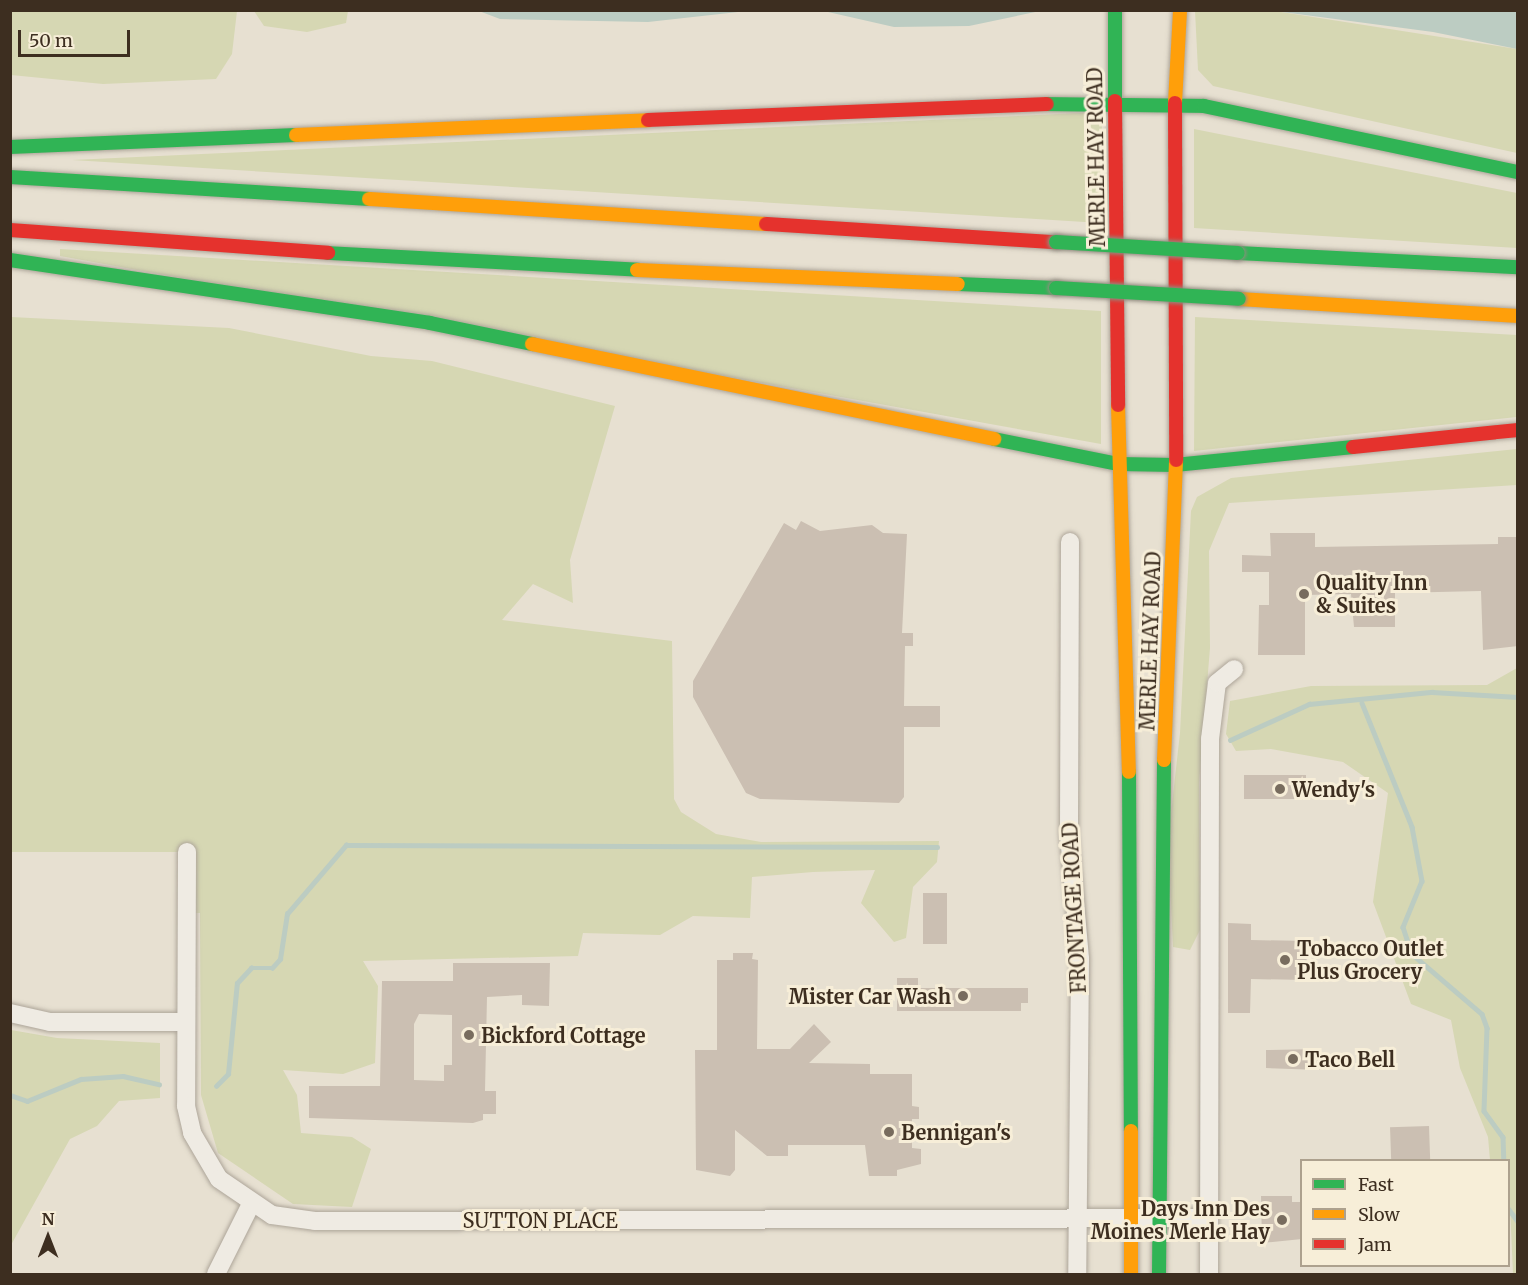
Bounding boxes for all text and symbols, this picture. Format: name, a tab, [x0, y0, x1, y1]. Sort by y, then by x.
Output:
scale bar	[21, 18, 134, 56]
text: 50 m	[29, 29, 73, 52]
street label: MERLE HAY ROAD	[1082, 67, 1110, 247]
street label: MERLE HAY ROAD	[1135, 551, 1165, 731]
place label: Quality Inn & Suites	[1316, 570, 1428, 617]
marker: Quality Inn & Suites	[1297, 587, 1311, 601]
place label: Wendy's	[1292, 777, 1375, 801]
marker: Wendy's	[1273, 782, 1287, 796]
street label: FRONTAGE ROAD	[1058, 822, 1090, 994]
place label: Tobacco Outlet Plus Grocery	[1297, 936, 1444, 983]
marker: Tobacco Outlet Plus Grocery	[1278, 953, 1292, 967]
place label: Mister Car Wash	[789, 984, 951, 1008]
marker: Mister Car Wash	[956, 989, 970, 1003]
place label: Bickford Cottage	[481, 1023, 646, 1047]
marker: Bickford Cottage	[462, 1028, 476, 1042]
place label: Taco Bell	[1305, 1047, 1395, 1071]
marker: Taco Bell	[1286, 1052, 1300, 1066]
place label: Bennigan's	[901, 1120, 1011, 1144]
marker: Bennigan's	[882, 1125, 896, 1139]
legend	[1300, 1159, 1510, 1267]
text: Fast	[1358, 1173, 1394, 1196]
place label: Days Inn Des Moines Merle Hay	[1091, 1196, 1270, 1243]
text: Slow	[1358, 1203, 1400, 1226]
north arrow	[18, 1207, 78, 1267]
street label: SUTTON PLACE	[462, 1208, 618, 1232]
text: N	[42, 1209, 54, 1229]
marker: Days Inn Des Moines Merle Hay	[1275, 1213, 1289, 1227]
text: Jam	[1358, 1233, 1392, 1256]

